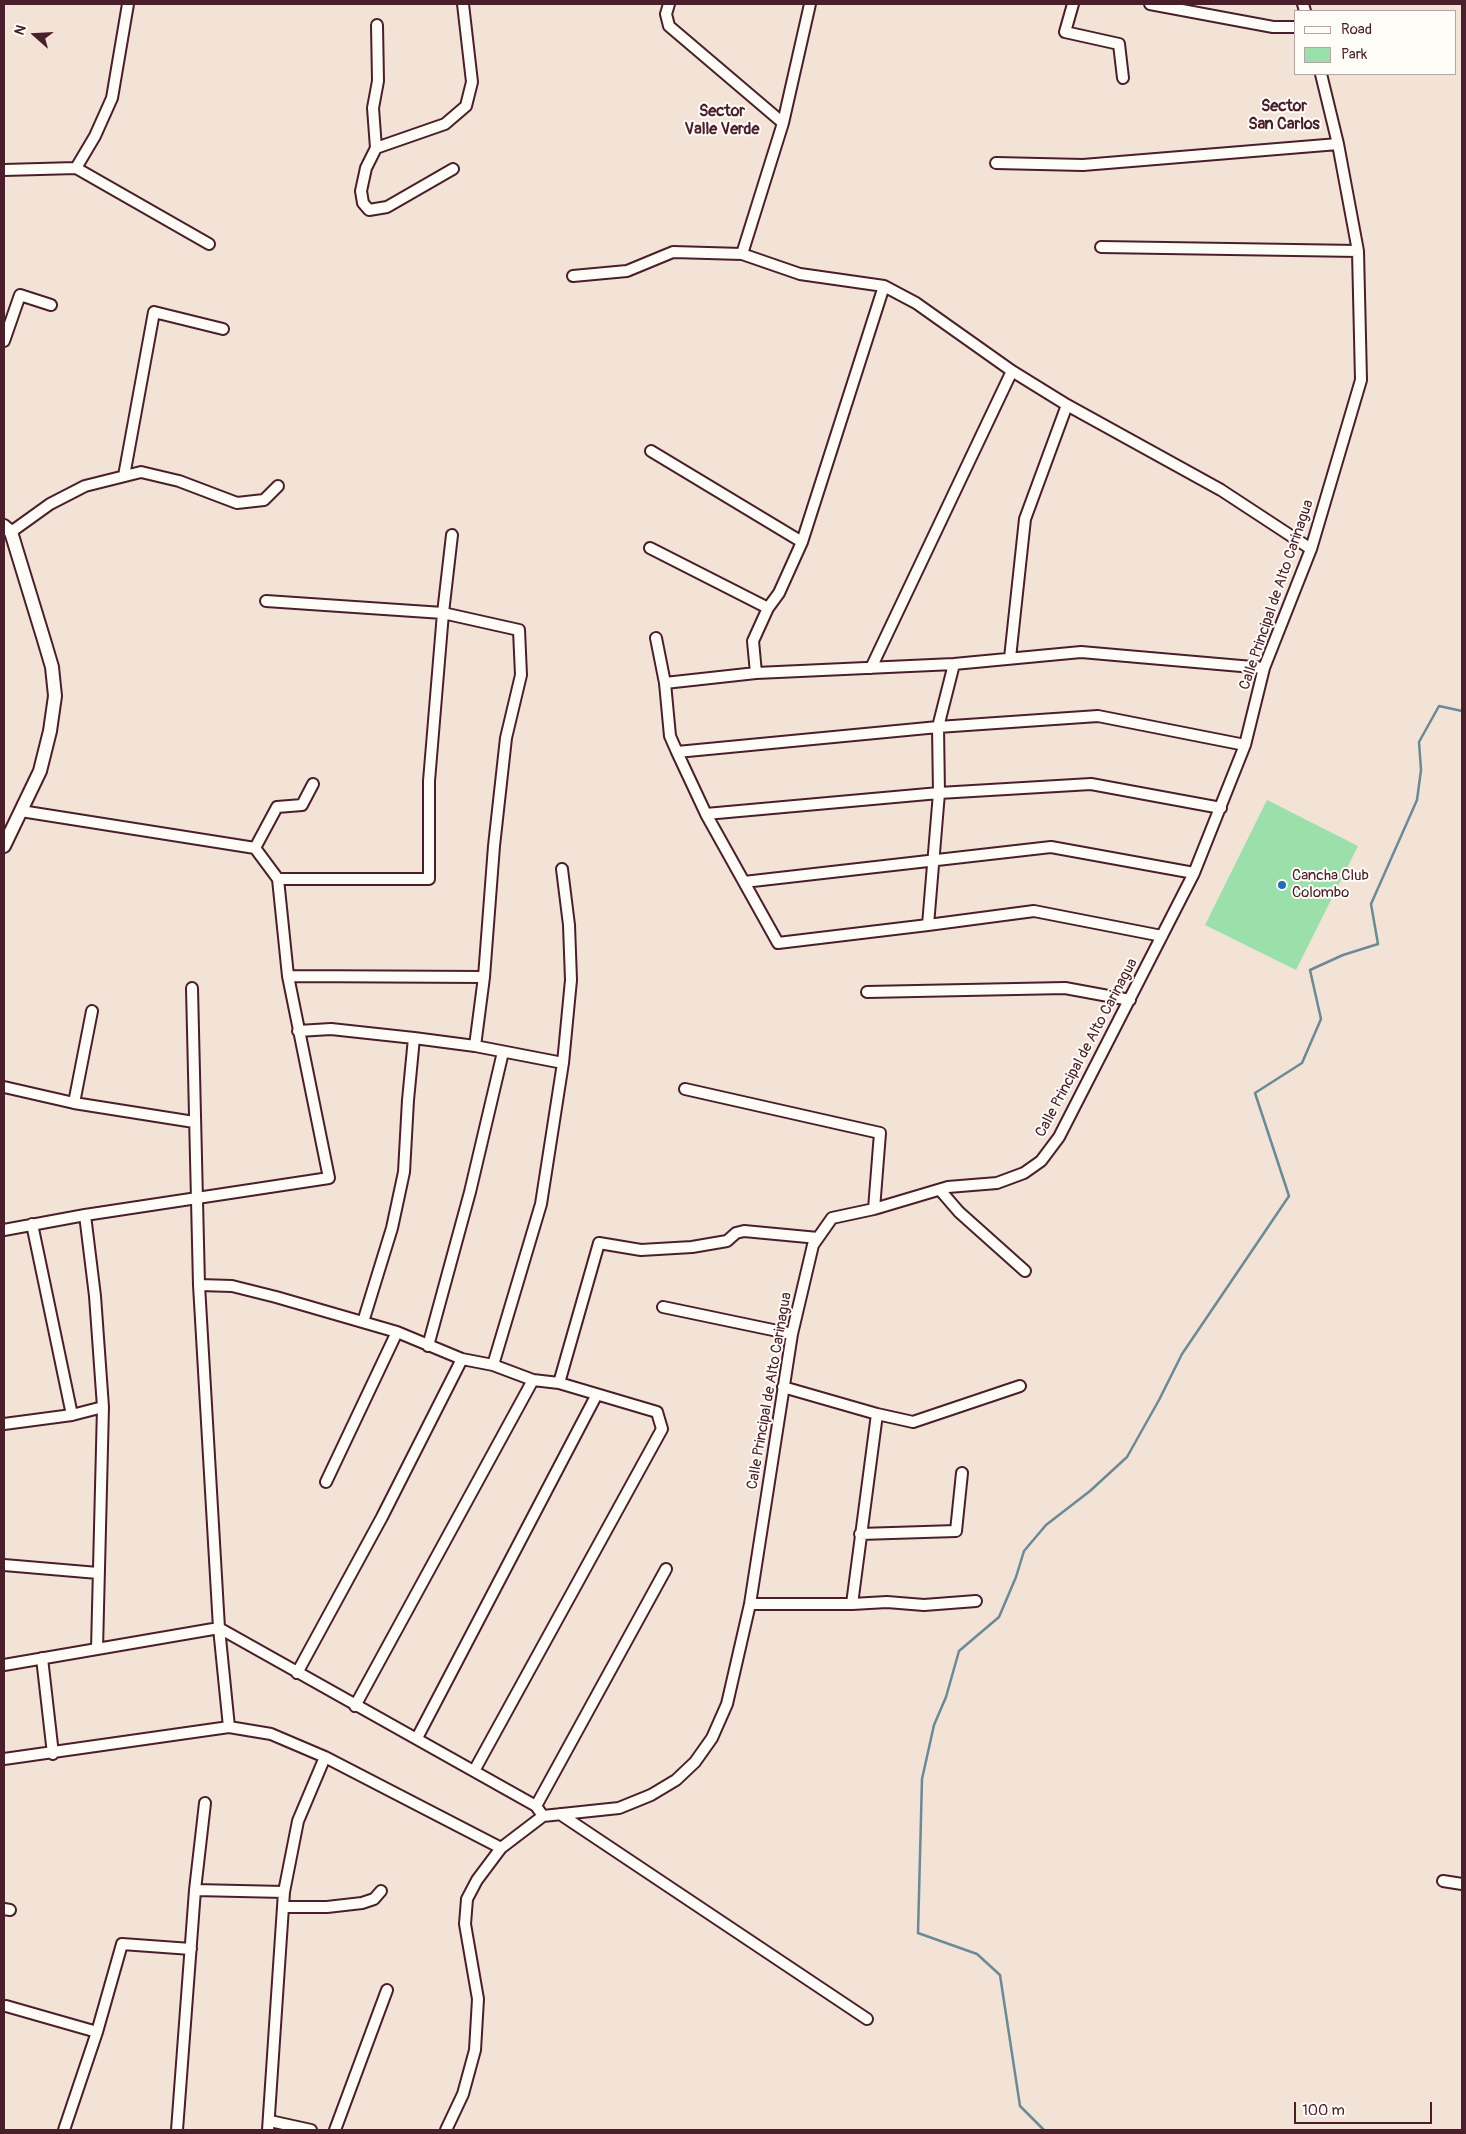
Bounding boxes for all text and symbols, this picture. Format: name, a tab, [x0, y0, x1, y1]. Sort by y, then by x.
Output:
north arrow	[10, 10, 60, 60]
legend	[1294, 10, 1456, 75]
text: Road	[1341, 20, 1372, 39]
text: N	[11, 23, 30, 37]
text: Park	[1341, 45, 1367, 64]
district label: Sector San Carlos	[1248, 97, 1320, 135]
district label: Sector Valle Verde	[685, 102, 759, 140]
street label: Calle Principal de Alto Carinagua	[1236, 498, 1318, 692]
place label: Cancha Club Colombo	[1292, 867, 1369, 902]
marker: Cancha Club Colombo	[1276, 879, 1288, 891]
street label: Calle Principal de Alto Carinagua	[1032, 955, 1142, 1141]
street label: Calle Principal de Alto Carinagua	[744, 1291, 796, 1491]
scale bar	[1296, 2092, 1434, 2124]
text: 100 m	[1302, 2101, 1345, 2120]

